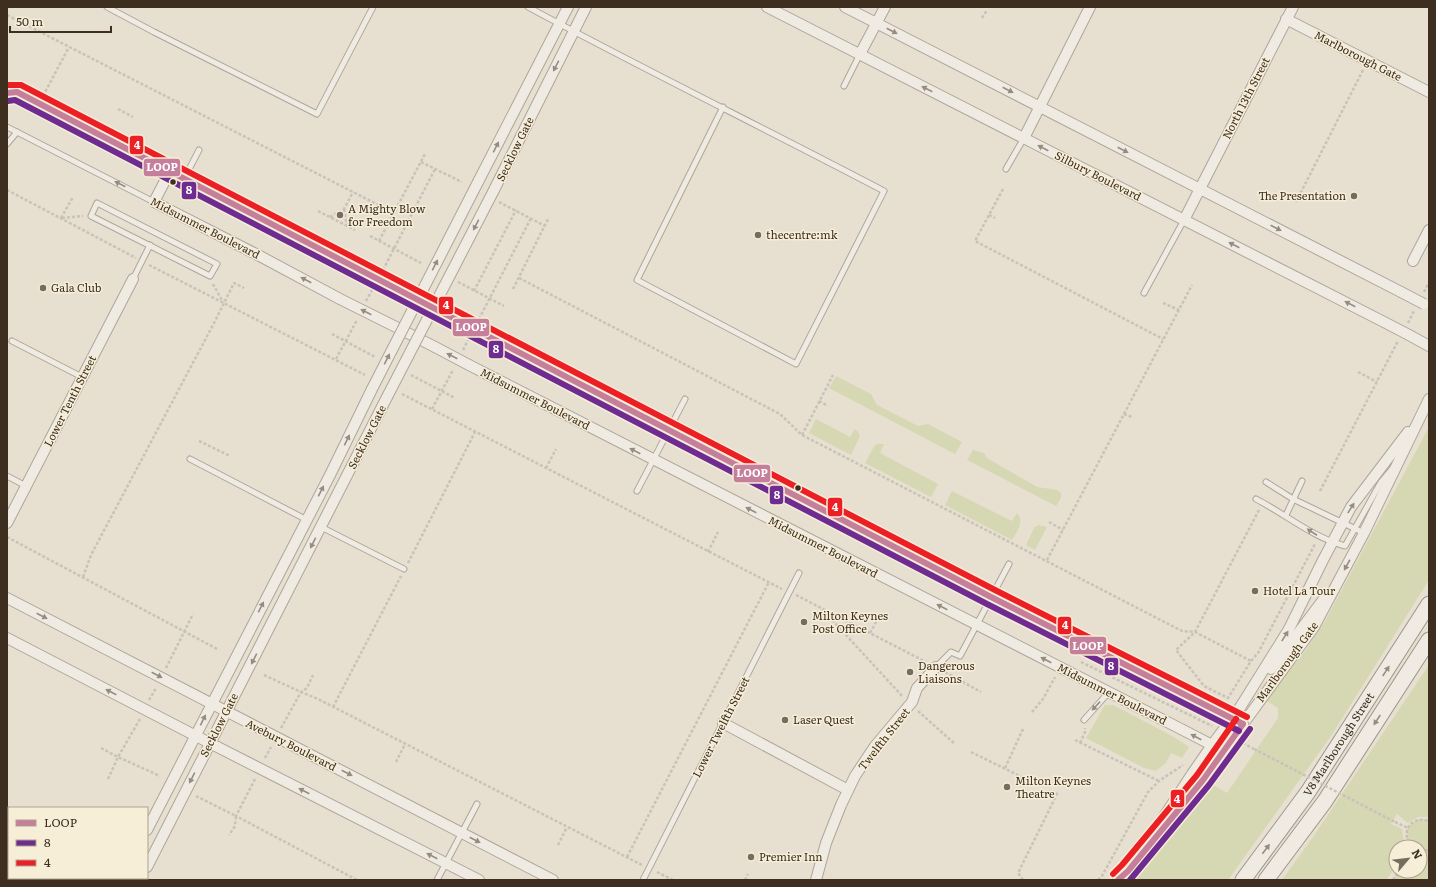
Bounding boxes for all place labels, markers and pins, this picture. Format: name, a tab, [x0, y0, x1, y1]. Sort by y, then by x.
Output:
unlabelled marker	[168, 177, 178, 187]
place label: The Presentation	[1258, 187, 1346, 203]
marker: The Presentation	[1349, 191, 1359, 201]
place label: A Mighty Blow for Freedom	[348, 200, 426, 229]
marker: A Mighty Blow for Freedom	[335, 210, 345, 220]
place label: thecentre:mk	[766, 226, 838, 242]
marker: thecentre:mk	[753, 230, 763, 240]
place label: Gala Club	[51, 279, 102, 295]
marker: Gala Club	[38, 283, 48, 293]
unlabelled marker	[793, 483, 803, 493]
place label: Hotel La Tour	[1263, 582, 1336, 598]
marker: Hotel La Tour	[1250, 586, 1260, 596]
place label: Milton Keynes Post Office	[812, 607, 888, 636]
marker: Milton Keynes Post Office	[799, 617, 809, 627]
place label: Dangerous Liaisons	[918, 657, 974, 686]
marker: Dangerous Liaisons	[905, 667, 915, 677]
place label: Laser Quest	[793, 711, 855, 727]
marker: Laser Quest	[780, 715, 790, 725]
place label: Milton Keynes Theatre	[1015, 772, 1091, 801]
marker: Milton Keynes Theatre	[1002, 782, 1012, 792]
place label: Premier Inn	[759, 848, 823, 864]
marker: Premier Inn	[746, 852, 756, 862]

